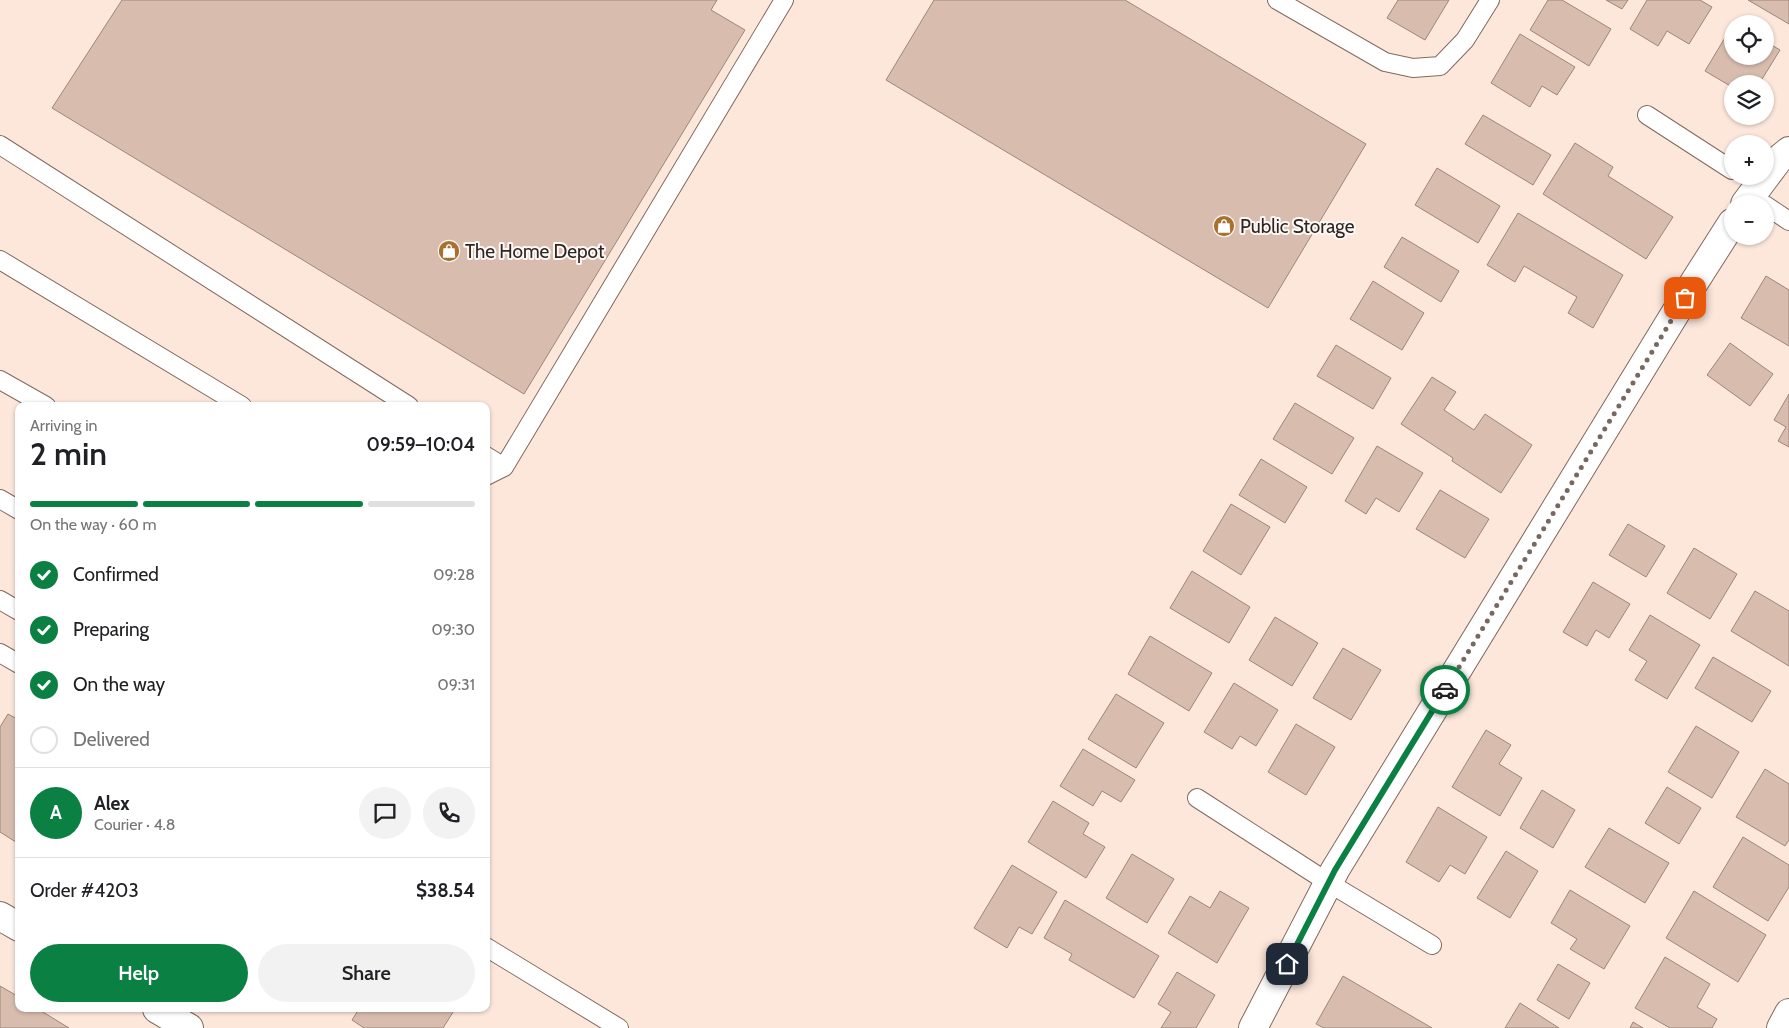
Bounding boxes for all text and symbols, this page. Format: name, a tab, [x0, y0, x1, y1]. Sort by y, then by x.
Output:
map controls	[1724, 15, 1774, 245]
button: locate	[1724, 15, 1774, 65]
button: layers	[1724, 75, 1774, 125]
button: +	[1724, 135, 1774, 185]
button: −	[1724, 195, 1774, 245]
shop icon: Public Storage	[1212, 214, 1236, 238]
place label: Public Storage	[1240, 215, 1355, 238]
shop icon: The Home Depot	[437, 239, 461, 263]
place label: The Home Depot	[465, 240, 605, 263]
pin	[1664, 277, 1706, 319]
icon: bag	[1671, 284, 1699, 312]
text: Arriving in	[30, 416, 97, 435]
text: 09:59–10:04	[367, 433, 475, 456]
text: 2 min	[30, 434, 107, 473]
text: On the way · 60 m	[30, 515, 156, 534]
icon: check	[30, 561, 58, 589]
text: Confirmed	[73, 563, 159, 586]
text: 09:28	[433, 565, 475, 584]
icon: check	[30, 616, 58, 644]
text: Preparing	[73, 618, 149, 641]
text: 09:30	[432, 620, 475, 639]
courier	[1420, 665, 1470, 715]
icon: check	[30, 671, 58, 699]
text: On the way	[73, 673, 165, 696]
text: 09:31	[438, 675, 475, 694]
icon: car	[1431, 676, 1459, 704]
text: Delivered	[73, 728, 150, 751]
button: chat	[359, 787, 411, 839]
button: phone	[423, 787, 475, 839]
text: Alex	[94, 792, 130, 815]
text: A	[50, 801, 62, 824]
text: Courier · 4.8	[94, 815, 176, 834]
text: Order #4203	[30, 879, 139, 902]
text: $38.54	[416, 879, 475, 902]
pin	[1266, 943, 1308, 985]
button: Help	[30, 944, 248, 1002]
button: Share	[258, 944, 475, 1002]
icon: home	[1273, 950, 1301, 978]

